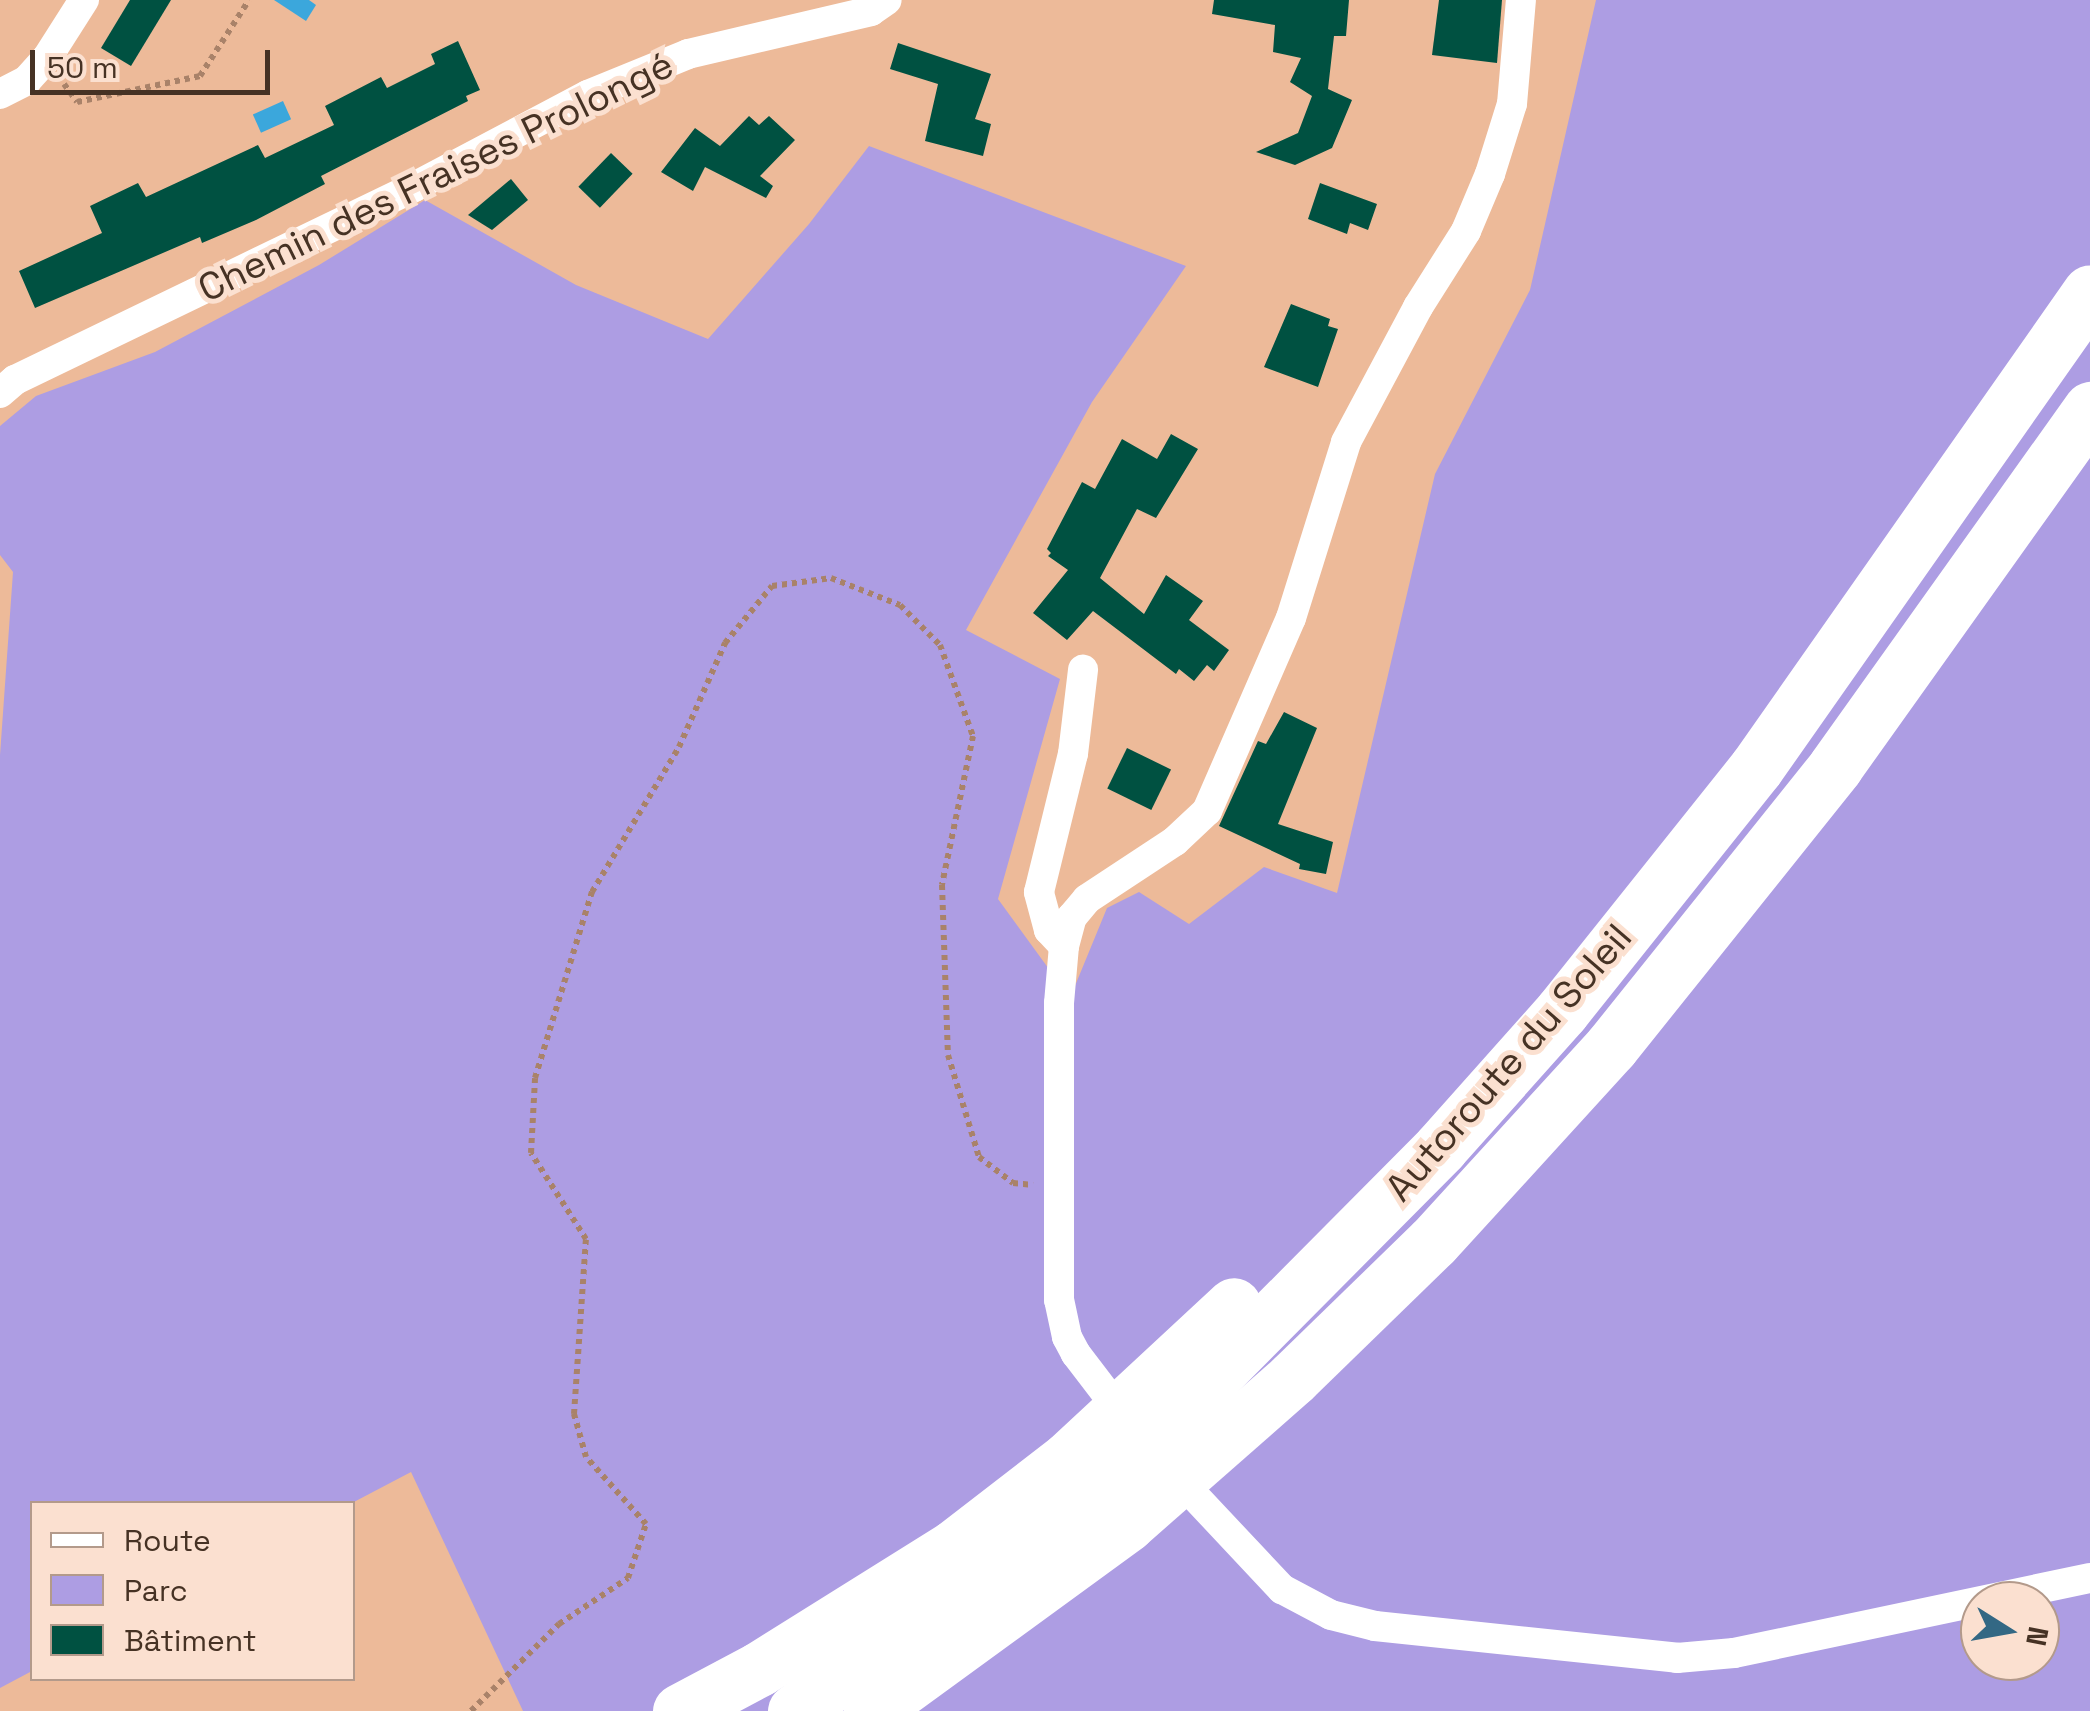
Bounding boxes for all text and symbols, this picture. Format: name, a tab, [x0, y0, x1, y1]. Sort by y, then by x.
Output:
scale bar	[35, 30, 275, 92]
street label: Chemin des Fraises Prolongé	[191, 42, 681, 312]
text: 50 m	[47, 48, 118, 87]
street label: Autoroute du Soleil	[1376, 915, 1642, 1211]
legend	[30, 1501, 355, 1681]
text: Route	[124, 1521, 211, 1560]
text: Parc	[124, 1571, 188, 1610]
north arrow	[1960, 1581, 2060, 1681]
text: Bâtiment	[124, 1621, 257, 1660]
text: N	[2018, 1624, 2057, 1649]

